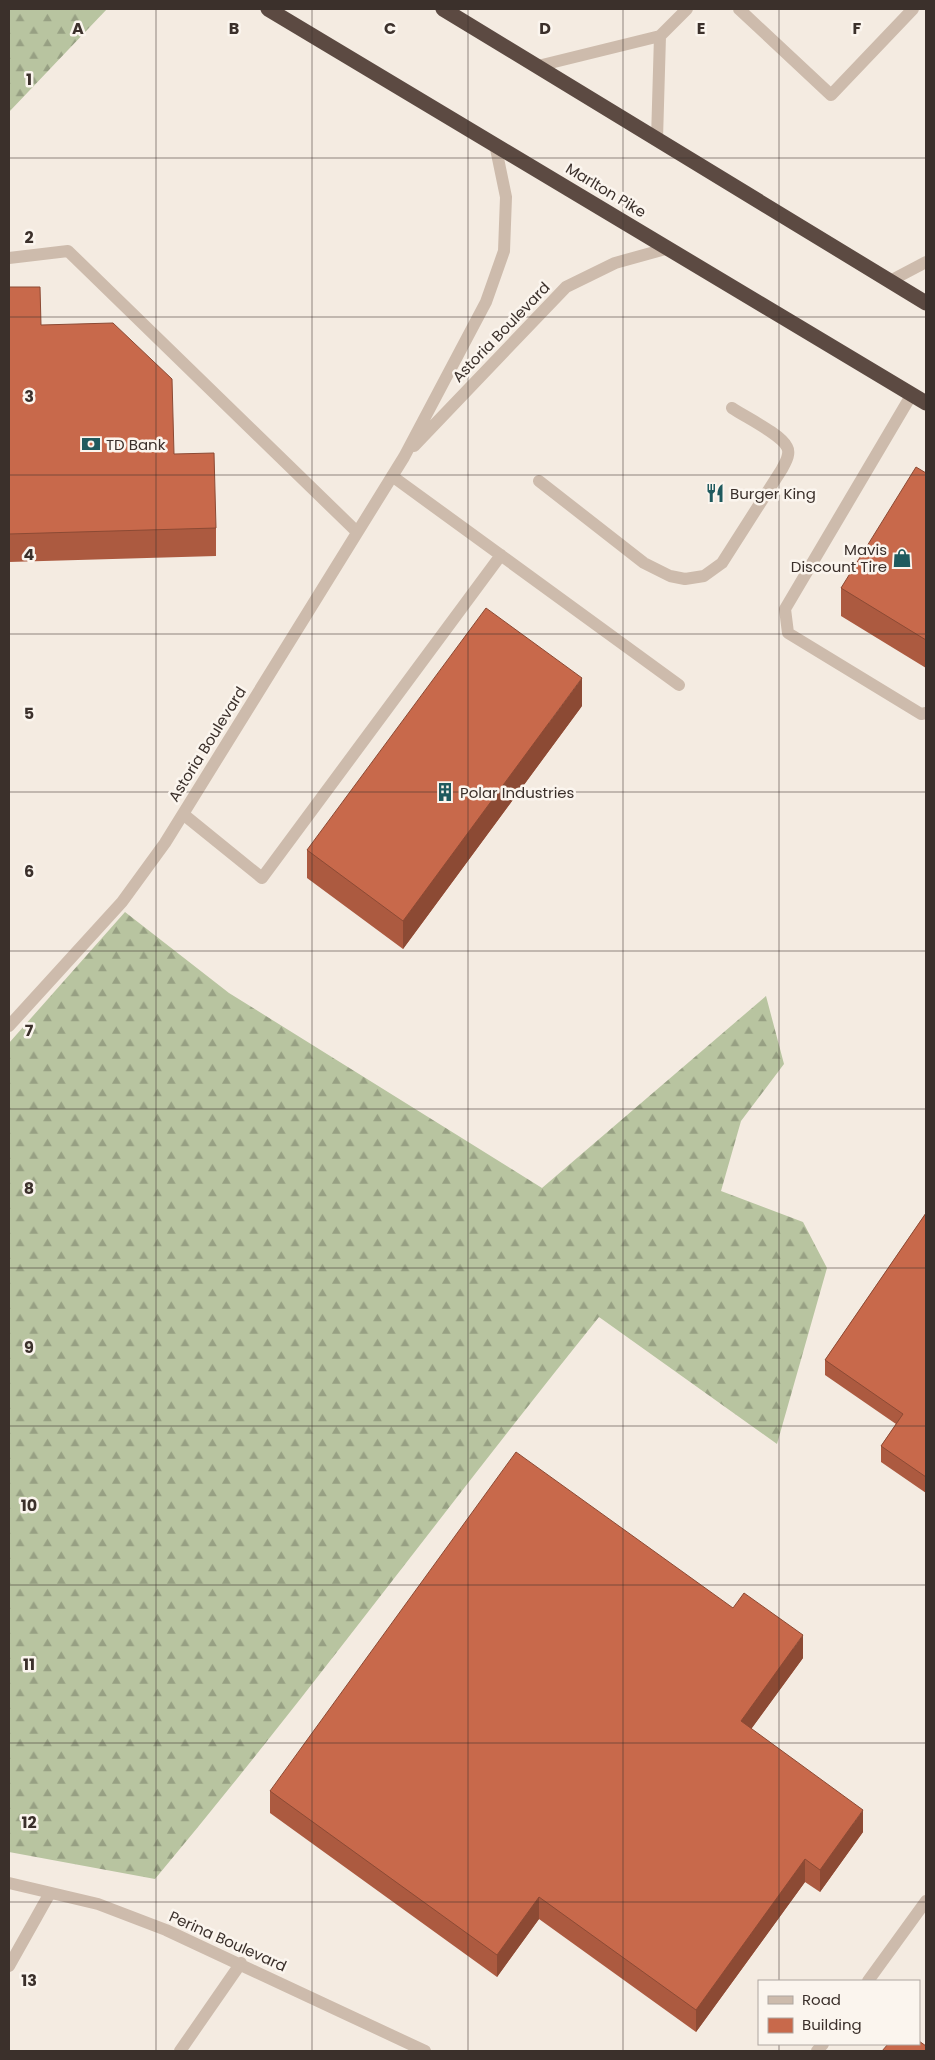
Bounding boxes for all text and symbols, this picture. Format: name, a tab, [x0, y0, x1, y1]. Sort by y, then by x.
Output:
text: A	[72, 17, 84, 40]
text: B	[229, 17, 239, 40]
text: C	[384, 17, 396, 40]
text: D	[539, 17, 551, 40]
text: E	[697, 17, 705, 40]
text: F	[853, 17, 862, 40]
text: 1	[26, 68, 32, 91]
street label: Marlton Pike	[562, 158, 650, 222]
text: 2	[24, 226, 34, 249]
street label: Astoria Boulevard	[448, 277, 554, 387]
text: 3	[24, 385, 34, 408]
bank icon: TD Bank	[80, 433, 102, 455]
place label: TD Bank	[106, 434, 166, 455]
restaurant icon: Burger King	[704, 482, 726, 504]
place label: Burger King	[730, 483, 816, 504]
place label: Mavis Discount Tire	[791, 539, 887, 577]
text: 4	[24, 543, 35, 566]
shop icon: Mavis Discount Tire	[891, 547, 913, 569]
street label: Astoria Boulevard	[163, 682, 251, 806]
text: 5	[24, 702, 34, 725]
building icon: Polar Industries	[434, 781, 456, 803]
place label: Polar Industries	[460, 782, 575, 803]
text: 6	[24, 860, 34, 883]
text: 7	[25, 1019, 34, 1042]
text: 8	[24, 1177, 34, 1200]
text: 9	[24, 1336, 34, 1359]
text: 10	[21, 1494, 37, 1517]
text: 11	[23, 1653, 35, 1676]
text: 12	[21, 1811, 37, 1834]
street label: Perina Boulevard	[166, 1906, 290, 1976]
text: 13	[21, 1969, 37, 1992]
legend	[758, 1980, 920, 2045]
text: Road	[802, 1989, 841, 2010]
text: Building	[802, 2014, 862, 2035]

